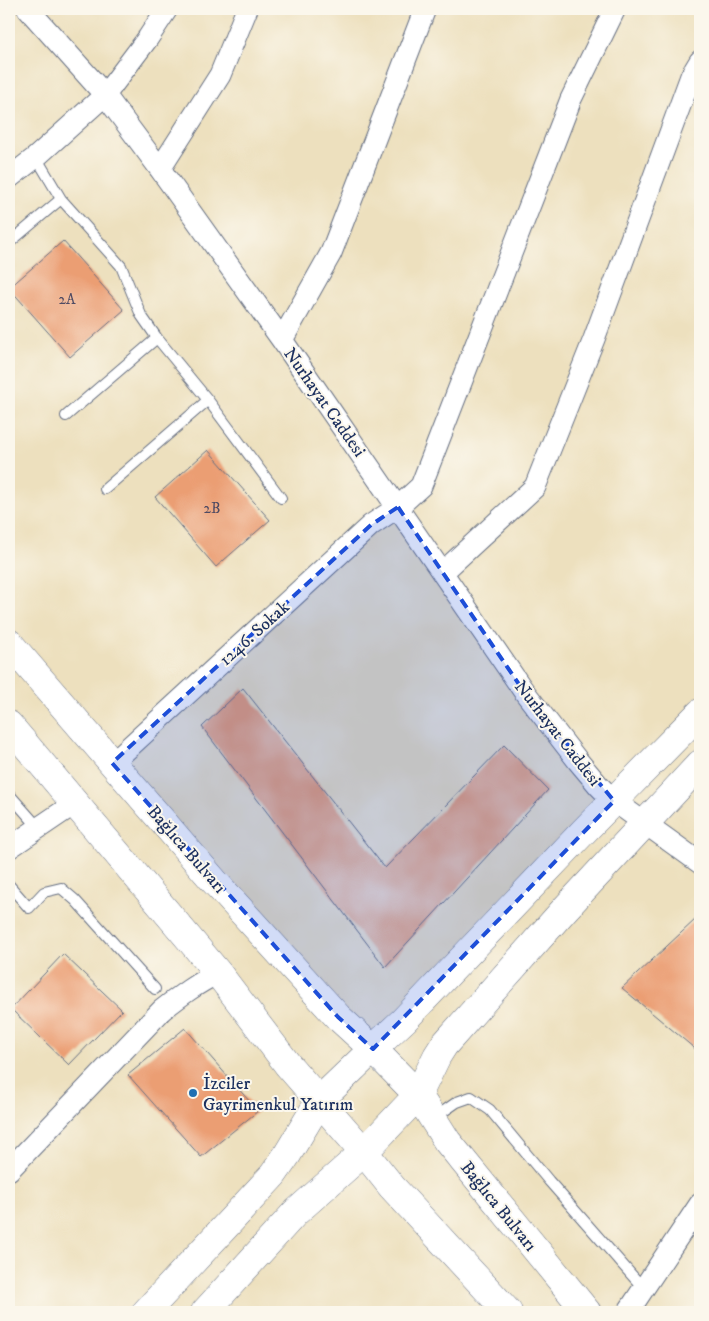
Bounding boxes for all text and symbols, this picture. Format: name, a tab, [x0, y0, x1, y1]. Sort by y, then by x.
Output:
house number: 2A	[59, 290, 76, 309]
street label: Nurhayat Caddesi	[278, 344, 370, 461]
house number: 2B	[204, 499, 220, 518]
street label: 1246. Sokak	[215, 596, 294, 671]
street label: Nurhayat Caddesi	[509, 676, 605, 791]
street label: Bağlıca Bulvarı	[142, 801, 230, 898]
place label: İzciler Gayrimenkul Yatırım	[203, 1072, 353, 1116]
marker: İzciler Gayrimenkul Yatırım	[187, 1087, 199, 1099]
street label: Bağlıca Bulvarı	[455, 1157, 541, 1256]

